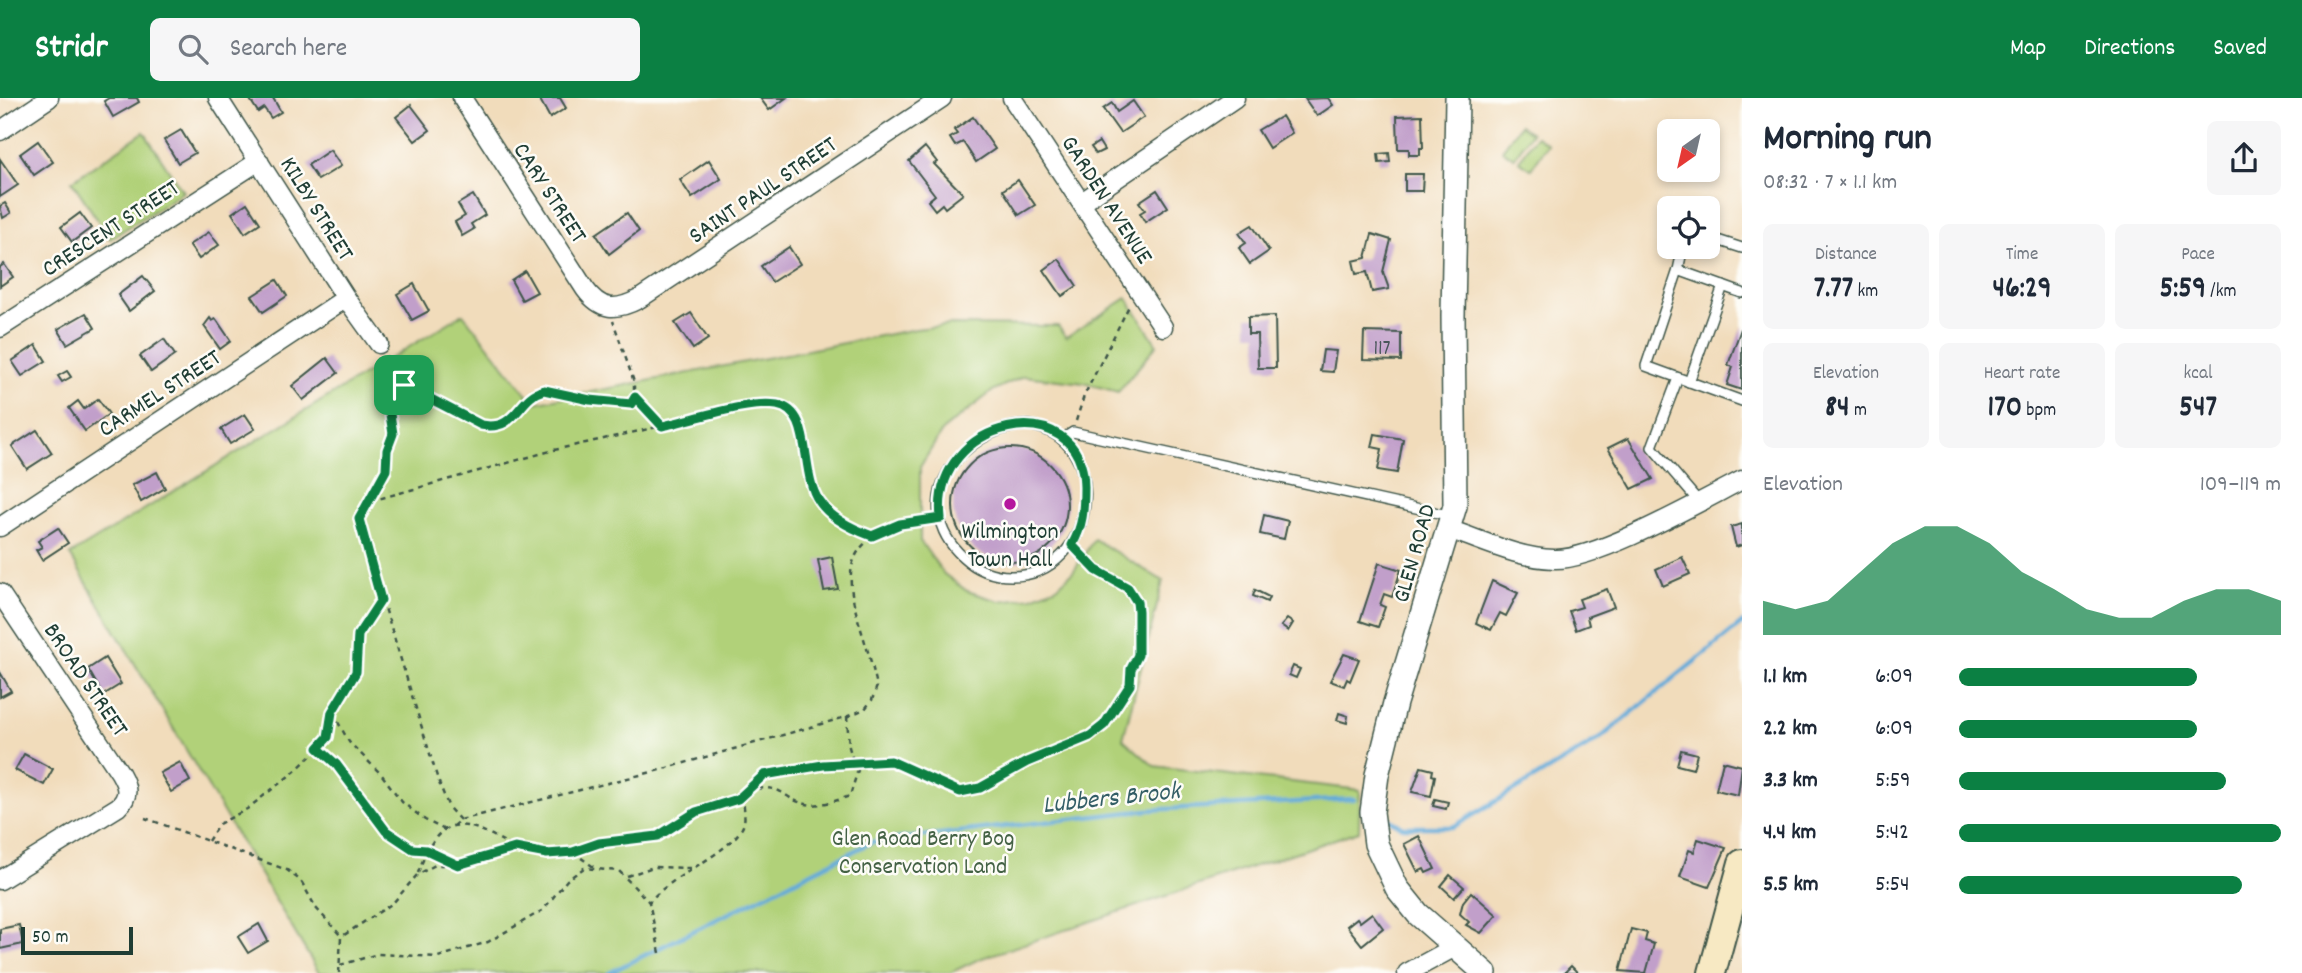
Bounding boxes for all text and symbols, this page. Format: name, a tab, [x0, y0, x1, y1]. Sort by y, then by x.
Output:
search box	[150, 18, 640, 81]
text: Stridr	[35, 26, 108, 73]
icon: search	[174, 30, 212, 68]
text: Search here	[230, 31, 347, 68]
text: Map	[2010, 32, 2046, 66]
text: Directions	[2084, 32, 2175, 66]
text: Saved	[2213, 32, 2267, 66]
text: Morning run	[1763, 113, 1932, 168]
north arrow	[1657, 119, 1720, 182]
map controls	[1657, 119, 1720, 259]
button: share	[2207, 121, 2281, 195]
street label: SAINT PAUL STREET	[683, 129, 845, 254]
street label: GARDEN AVENUE	[1051, 130, 1160, 272]
street label: CARY STREET	[503, 136, 594, 251]
street label: KILBY STREET	[270, 151, 361, 269]
text: 08:32 · 7 × 1.1 km	[1763, 167, 1897, 200]
street label: CRESCENT STREET	[36, 172, 187, 287]
button: locate	[1657, 196, 1720, 259]
text: Distance	[1815, 242, 1877, 269]
text: Time	[2006, 242, 2038, 269]
text: Pace	[2181, 242, 2215, 269]
text: 7.77	[1814, 269, 1853, 312]
text: 46:29	[1993, 269, 2051, 312]
text: 5:59	[2159, 269, 2206, 312]
text: km	[1853, 279, 1878, 306]
text: /km	[2206, 279, 2237, 306]
house number: 117	[1373, 335, 1391, 365]
street label: CARMEL STREET	[93, 342, 229, 447]
pin	[374, 355, 434, 415]
text: Elevation	[1813, 361, 1879, 388]
text: Heart rate	[1984, 361, 2060, 388]
text: kcal	[2184, 361, 2212, 388]
icon: arrive	[385, 366, 423, 404]
text: 84	[1825, 388, 1850, 431]
text: 170	[1988, 388, 2022, 431]
text: 547	[2179, 388, 2217, 431]
text: m	[1850, 398, 1867, 425]
text: bpm	[2022, 398, 2056, 425]
text: Elevation	[1763, 469, 1843, 502]
text: 109–119 m	[2200, 469, 2281, 502]
marker: Wilmington Town Hall	[1002, 496, 1018, 512]
street label: GLEN ROAD	[1386, 501, 1446, 607]
place label: Wilmington Town Hall	[962, 516, 1058, 578]
street label: BROAD STREET	[34, 617, 135, 745]
text: 1.1 km	[1763, 661, 1807, 694]
text: 6:09	[1875, 661, 1913, 694]
text: 2.2 km	[1763, 713, 1817, 746]
text: 6:09	[1875, 713, 1913, 746]
text: 3.3 km	[1763, 765, 1818, 798]
text: 5:59	[1875, 765, 1911, 798]
water label: Lubbers Brook	[1041, 774, 1184, 825]
text: 4.4 km	[1763, 817, 1816, 850]
text: 5:42	[1875, 817, 1909, 850]
park label: Glen Road Berry Bog Conservation Land	[832, 823, 1014, 885]
text: 5.5 km	[1763, 869, 1819, 902]
text: 5:54	[1875, 869, 1910, 902]
scale bar	[21, 924, 133, 956]
text: 50 m	[32, 925, 69, 952]

